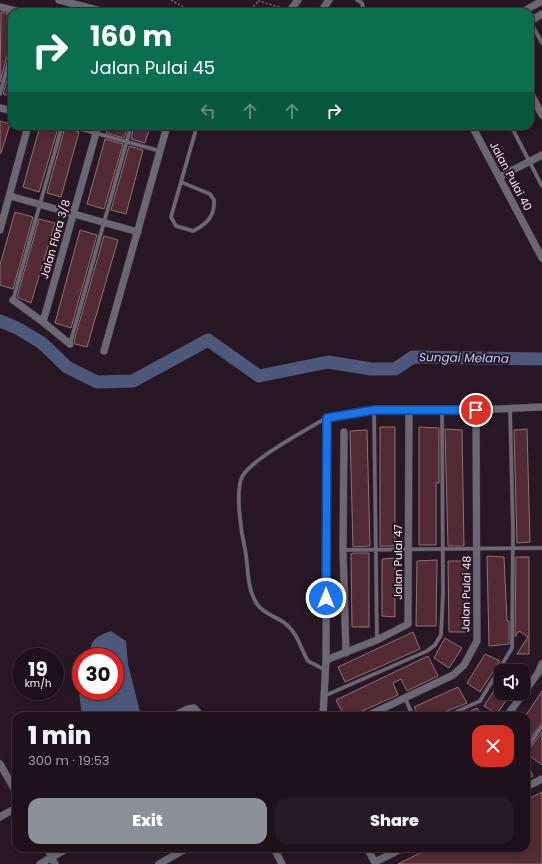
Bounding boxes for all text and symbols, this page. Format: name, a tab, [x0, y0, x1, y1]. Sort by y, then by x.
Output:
text: 160 m	[90, 17, 172, 56]
icon: right	[24, 24, 76, 76]
text: Jalan Pulai 45	[90, 55, 215, 80]
icon: left	[197, 100, 219, 122]
icon: ahead	[239, 100, 261, 122]
icon: ahead	[281, 100, 303, 122]
icon: right	[323, 100, 345, 122]
street label: Jalan Pulai 40	[486, 139, 536, 214]
street label: Jalan Flora 3/8	[36, 197, 74, 281]
water label: Sungai Melana	[419, 348, 509, 367]
pin	[459, 393, 493, 427]
icon: arrive	[465, 399, 487, 421]
street label: Jalan Pulai 47	[390, 524, 406, 600]
street label: Jalan Pulai 48	[457, 556, 475, 632]
position arrow	[305, 577, 347, 619]
speed limit sign: 30	[72, 648, 124, 700]
text: 19	[28, 655, 48, 683]
map controls	[494, 664, 530, 700]
button: sound	[494, 664, 530, 700]
text: km/h	[25, 676, 51, 691]
text: 1 min	[28, 719, 91, 752]
button: close	[472, 725, 514, 767]
text: 300 m · 19:53	[28, 751, 109, 770]
button: Exit	[28, 798, 267, 844]
button: Share	[275, 798, 514, 844]

